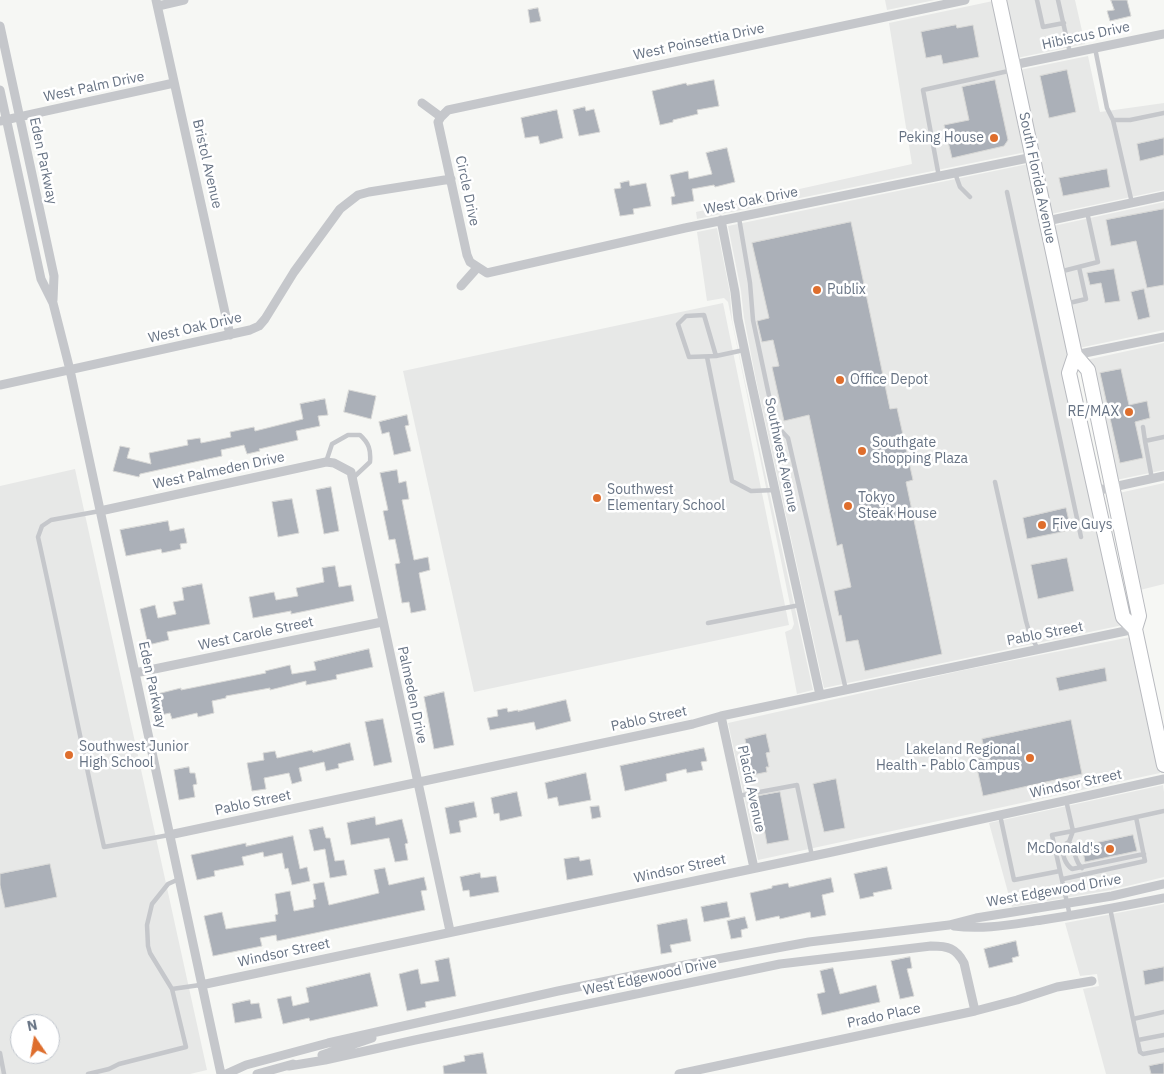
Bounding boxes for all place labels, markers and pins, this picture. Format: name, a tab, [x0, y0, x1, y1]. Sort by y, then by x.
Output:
place label: Peking House	[898, 130, 984, 146]
marker: Peking House	[988, 132, 1000, 144]
place label: Publix	[827, 282, 866, 298]
marker: Publix	[811, 284, 823, 296]
place label: Office Depot	[850, 372, 928, 388]
marker: Office Depot	[834, 374, 846, 386]
place label: RE/MAX	[1068, 404, 1119, 420]
marker: RE/MAX	[1123, 406, 1135, 418]
place label: Southgate Shopping Plaza	[872, 435, 968, 468]
marker: Southgate Shopping Plaza	[856, 445, 868, 457]
place label: Southwest Elementary School	[607, 482, 725, 514]
place label: Tokyo Steak House	[858, 490, 937, 522]
marker: Southwest Elementary School	[591, 492, 603, 504]
marker: Tokyo Steak House	[842, 500, 854, 512]
place label: Five Guys	[1052, 517, 1113, 533]
marker: Five Guys	[1036, 519, 1048, 531]
place label: Southwest Junior High School	[79, 739, 189, 772]
place label: Lakeland Regional Health - Pablo Campus	[876, 742, 1020, 774]
marker: Southwest Junior High School	[63, 749, 75, 761]
marker: Lakeland Regional Health - Pablo Campus	[1024, 752, 1036, 764]
place label: McDonald's	[1027, 841, 1100, 857]
marker: McDonald's	[1104, 843, 1116, 855]

